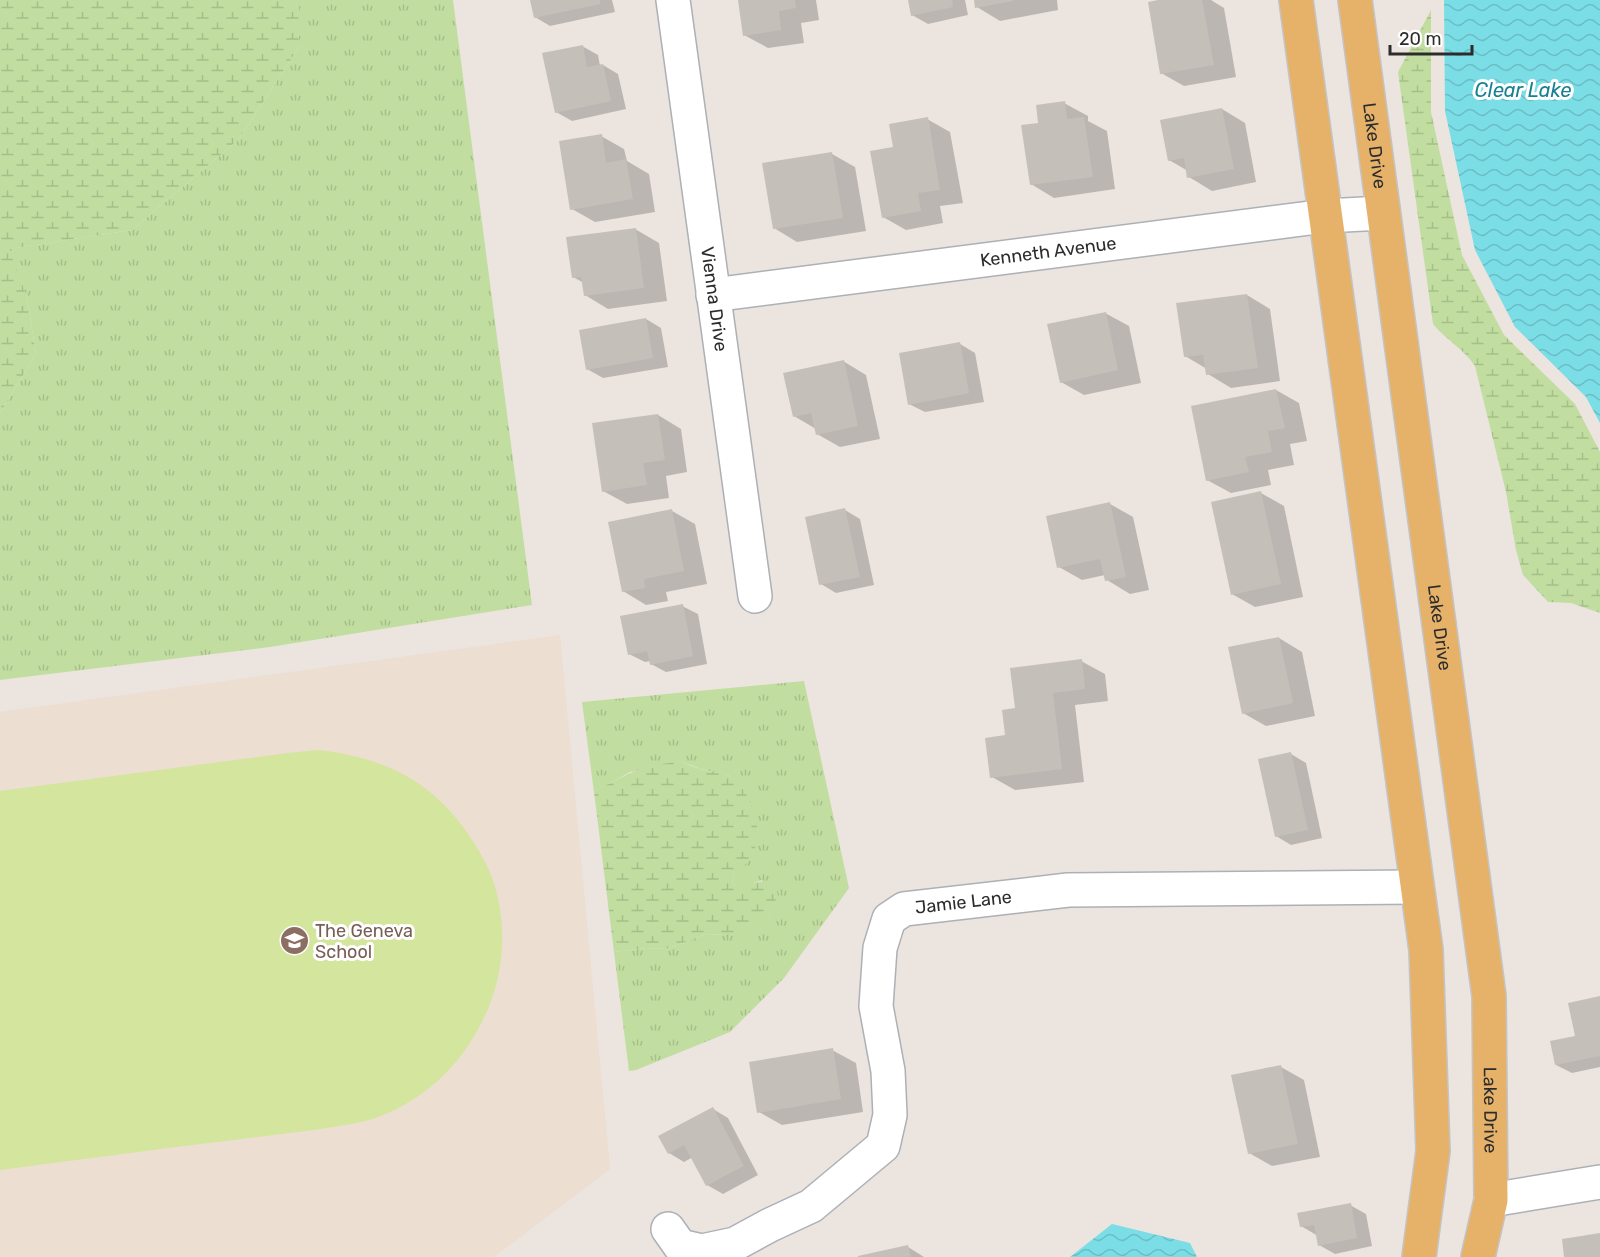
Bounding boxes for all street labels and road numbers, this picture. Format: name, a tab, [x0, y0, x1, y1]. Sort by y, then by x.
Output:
street label: Lake Drive	[1358, 101, 1391, 190]
street label: Kenneth Avenue	[979, 232, 1118, 271]
street label: Vienna Drive	[696, 245, 732, 353]
street label: Lake Drive	[1423, 583, 1456, 672]
street label: Jamie Lane	[914, 886, 1013, 919]
street label: Lake Drive	[1479, 1067, 1502, 1154]

